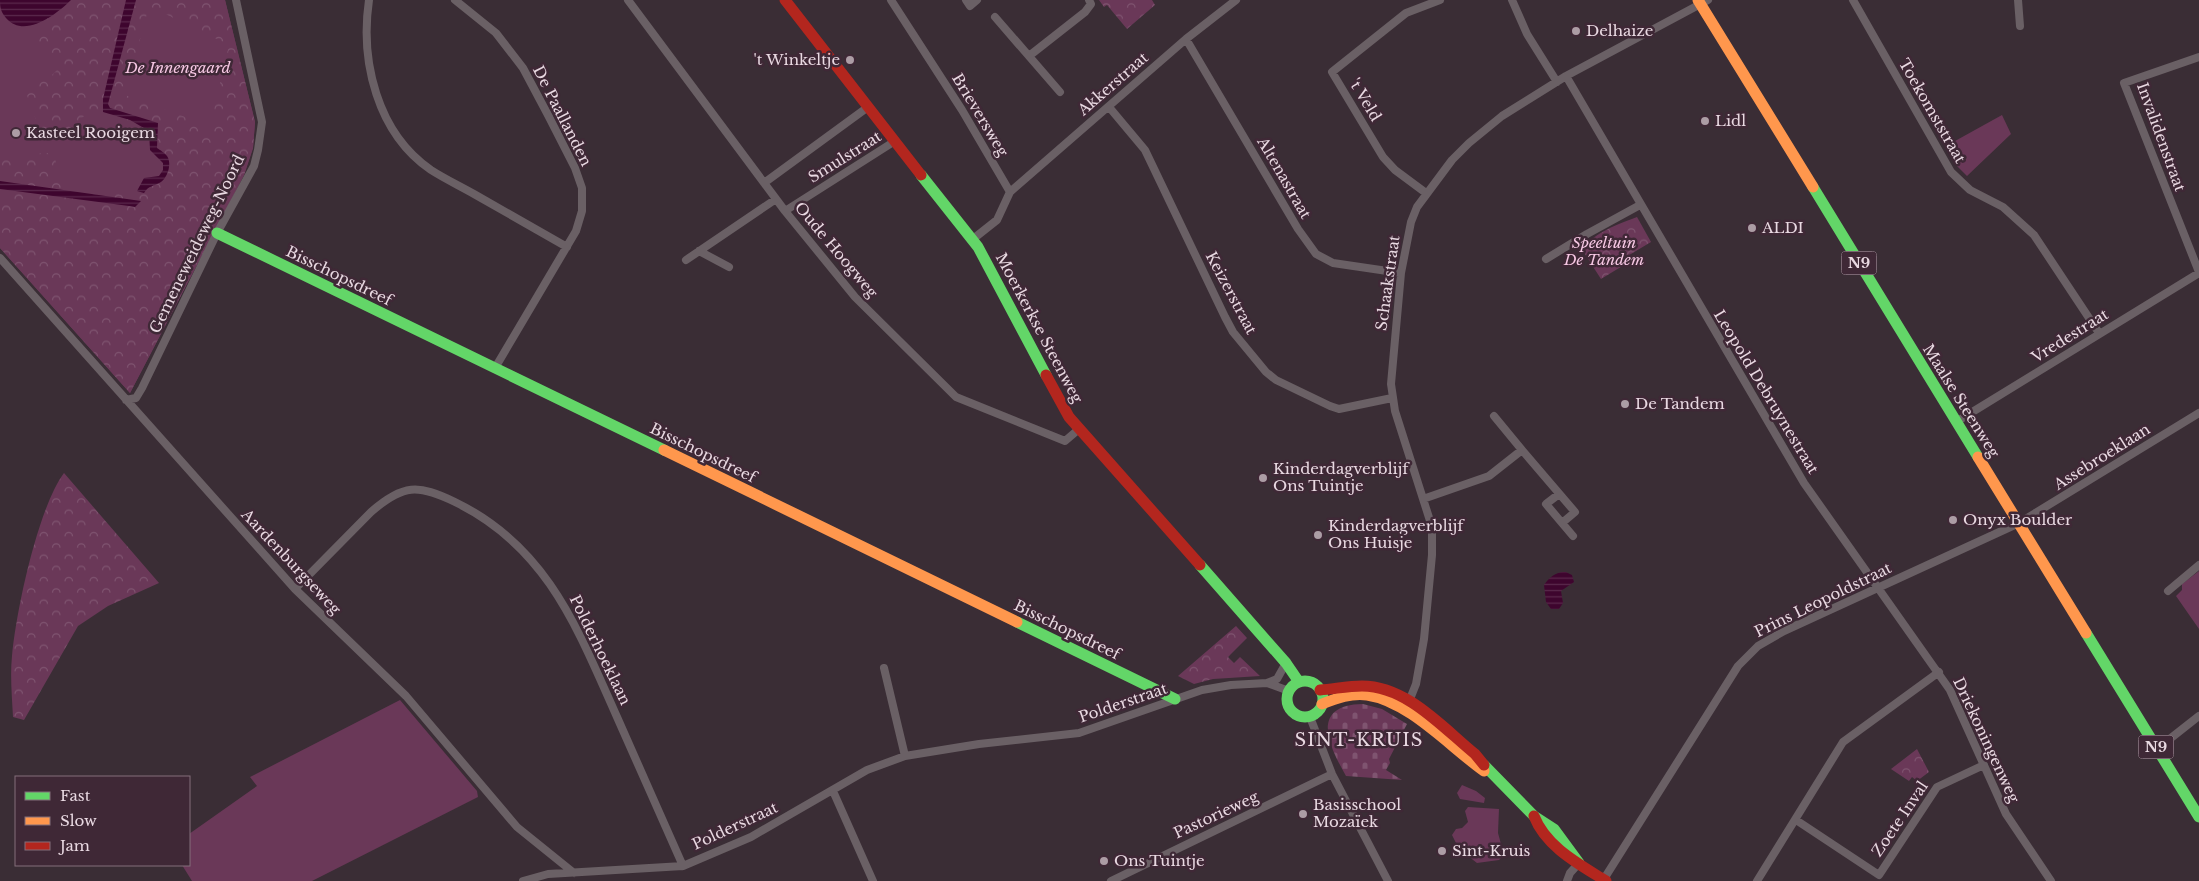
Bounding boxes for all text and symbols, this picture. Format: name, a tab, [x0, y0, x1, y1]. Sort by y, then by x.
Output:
place label: Delhaize	[1586, 21, 1653, 40]
marker: Delhaize	[1570, 25, 1582, 37]
street label: Akkerstraat	[1073, 48, 1152, 120]
place label: 't Winkeltje	[753, 50, 840, 69]
marker: 't Winkeltje	[844, 54, 856, 66]
street label: Toekomststraat	[1895, 55, 1970, 167]
park label: De Innengaard	[124, 58, 231, 77]
street label: De Paallanden	[529, 62, 596, 169]
street label: Brieversweg	[948, 70, 1013, 161]
street label: 't Veld	[1345, 75, 1386, 125]
street label: Invalidenstraat	[2133, 80, 2190, 194]
place label: Lidl	[1715, 111, 1746, 130]
marker: Lidl	[1699, 115, 1711, 127]
place label: Kasteel Rooigem	[26, 123, 155, 142]
street label: Smulstraat	[805, 126, 885, 187]
marker: Kasteel Rooigem	[10, 127, 22, 139]
street label: Altenastraat	[1253, 133, 1316, 222]
street label: Gemeneweideweg-Noord	[145, 151, 248, 336]
street label: Oude Hoogweg	[791, 198, 883, 302]
place label: ALDI	[1761, 218, 1804, 237]
marker: ALDI	[1746, 222, 1758, 234]
park label: Speeltuin De Tandem	[1563, 233, 1644, 269]
street label: Schaakstraat	[1371, 234, 1404, 332]
street label: Bisschopsdreef	[283, 242, 397, 310]
street label: Keizerstraat	[1202, 248, 1261, 338]
street label: Moerkerkse Steenweg	[992, 249, 1088, 407]
road number: N9	[1842, 252, 1876, 274]
street label: Vredestraat	[2027, 304, 2112, 367]
street label: Leopold Debruynestraat	[1710, 306, 1823, 477]
street label: Maalse Steenweg	[1919, 341, 2005, 462]
place label: De Tandem	[1635, 394, 1725, 413]
marker: De Tandem	[1619, 398, 1631, 410]
street label: Bisschopsdreef	[647, 419, 761, 487]
street label: Assebroeklaan	[2049, 419, 2153, 494]
place label: Kinderdagverblijf Ons Tuintje	[1273, 459, 1410, 495]
marker: Kinderdagverblijf Ons Tuintje	[1257, 472, 1269, 484]
street label: Aardenburgseweg	[237, 504, 346, 619]
place label: Onyx Boulder	[1963, 510, 2073, 529]
marker: Onyx Boulder	[1947, 514, 1959, 526]
place label: Kinderdagverblijf Ons Huisje	[1328, 516, 1465, 552]
marker: Kinderdagverblijf Ons Huisje	[1312, 529, 1324, 541]
street label: Prins Leopoldstraat	[1751, 558, 1895, 641]
street label: Polderhoeklaan	[566, 592, 635, 708]
street label: Bisschopsdreef	[1011, 596, 1125, 664]
street label: Driekoningenweg	[1949, 674, 2024, 806]
street label: Polderstraat	[1076, 678, 1170, 727]
district label: SINT-KRUIS	[1295, 729, 1423, 751]
road number: N9	[2138, 736, 2174, 759]
legend	[15, 776, 190, 866]
street label: Zoete Inval	[1867, 777, 1932, 860]
text: Fast	[60, 786, 91, 805]
street label: Pastorieweg	[1170, 786, 1262, 842]
place label: Basisschool Mozaïek	[1313, 795, 1401, 831]
street label: Polderstraat	[689, 797, 781, 854]
marker: Basisschool Mozaïek	[1297, 808, 1309, 820]
text: Slow	[60, 811, 97, 830]
text: Jam	[58, 836, 90, 855]
place label: Sint-Kruis	[1452, 841, 1531, 860]
marker: Sint-Kruis	[1436, 845, 1448, 857]
place label: Ons Tuintje	[1114, 851, 1205, 870]
marker: Ons Tuintje	[1098, 855, 1110, 867]

